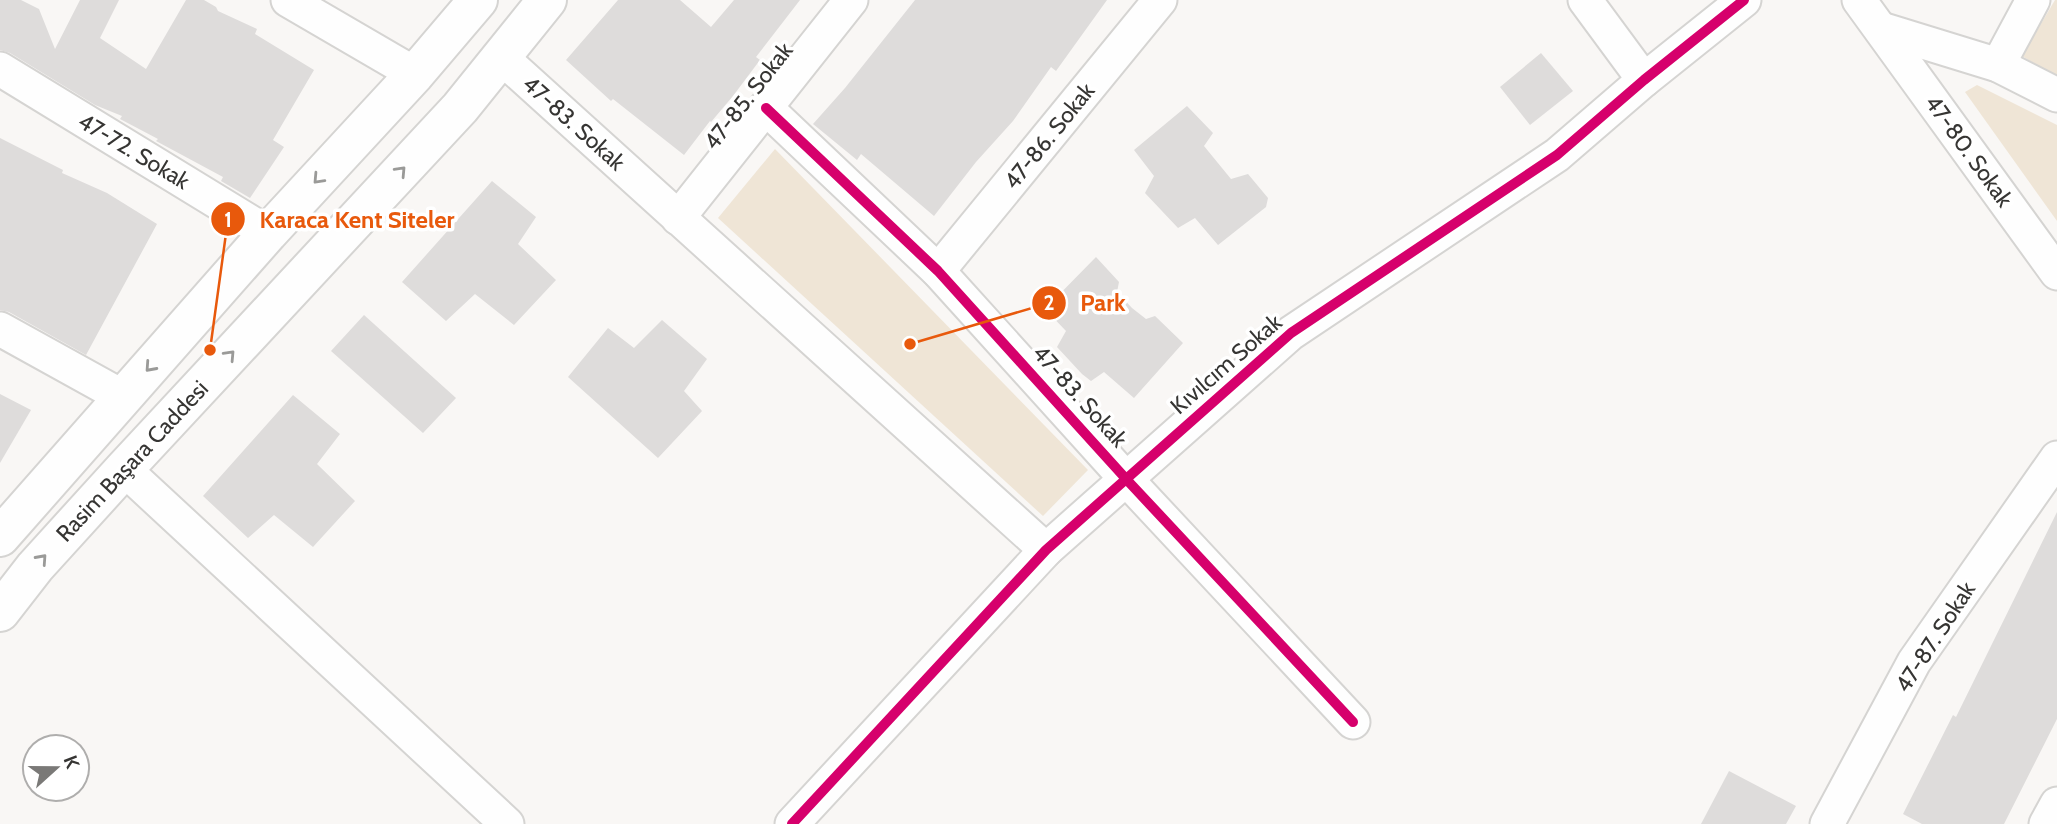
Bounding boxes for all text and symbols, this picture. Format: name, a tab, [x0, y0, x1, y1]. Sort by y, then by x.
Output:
street label: 47-85. Sokak	[698, 36, 799, 155]
street label: 47-83. Sokak	[517, 70, 632, 177]
street label: 47-86. Sokak	[998, 77, 1101, 195]
street label: 47-80. Sokak	[1919, 90, 2019, 213]
street label: 47-72. Sokak	[73, 107, 195, 196]
one-way arrow	[393, 166, 406, 179]
one-way arrow	[314, 171, 327, 184]
callout: Karaca Kent Siteler	[211, 197, 468, 242]
text: Karaca Kent Siteler	[260, 205, 454, 234]
text: 1	[224, 207, 232, 232]
callout: Park	[1031, 280, 1140, 325]
text: Park	[1080, 288, 1126, 317]
text: 2	[1043, 290, 1055, 315]
street label: Kıvılcım Sokak	[1165, 308, 1288, 420]
street label: 47-83. Sokak	[1027, 339, 1134, 454]
one-way arrow	[221, 350, 234, 363]
one-way arrow	[146, 358, 158, 371]
street label: Rasim Başara Caddesi	[50, 375, 214, 547]
one-way arrow	[34, 554, 46, 567]
street label: 47-87. Sokak	[1889, 576, 1982, 698]
north arrow	[21, 733, 91, 803]
text: K	[59, 752, 84, 772]

